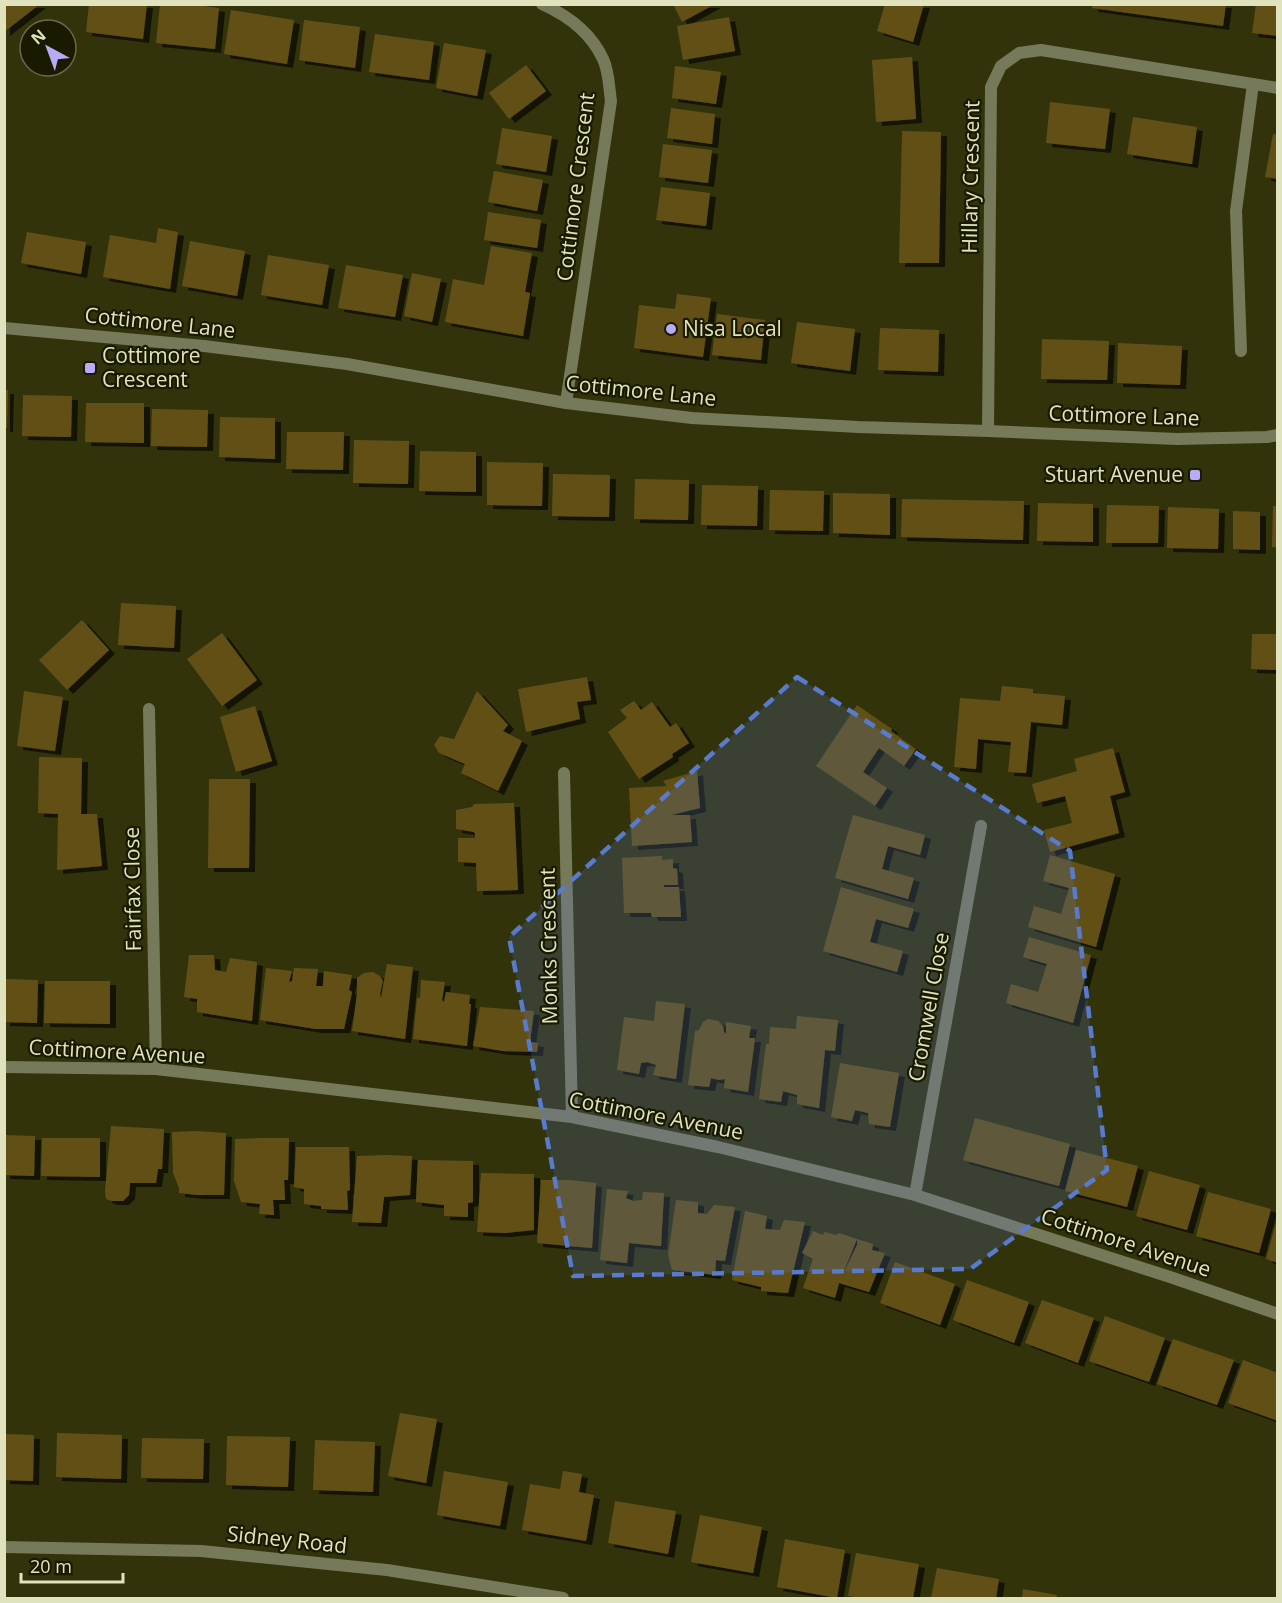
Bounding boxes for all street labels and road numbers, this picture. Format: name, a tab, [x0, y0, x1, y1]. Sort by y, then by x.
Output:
street label: Cottimore Crescent	[550, 91, 600, 283]
street label: Hillary Crescent	[955, 100, 985, 254]
street label: Cottimore Lane	[83, 300, 237, 344]
street label: Cottimore Lane	[564, 368, 718, 412]
street label: Cottimore Lane	[1048, 398, 1200, 432]
street label: Fairfax Close	[117, 827, 147, 952]
street label: Monks Crescent	[533, 867, 563, 1025]
street label: Cromwell Close	[901, 930, 955, 1084]
street label: Cottimore Avenue	[28, 1032, 206, 1070]
street label: Cottimore Avenue	[567, 1084, 746, 1146]
street label: Cottimore Avenue	[1038, 1201, 1215, 1283]
street label: Sidney Road	[226, 1519, 348, 1559]

